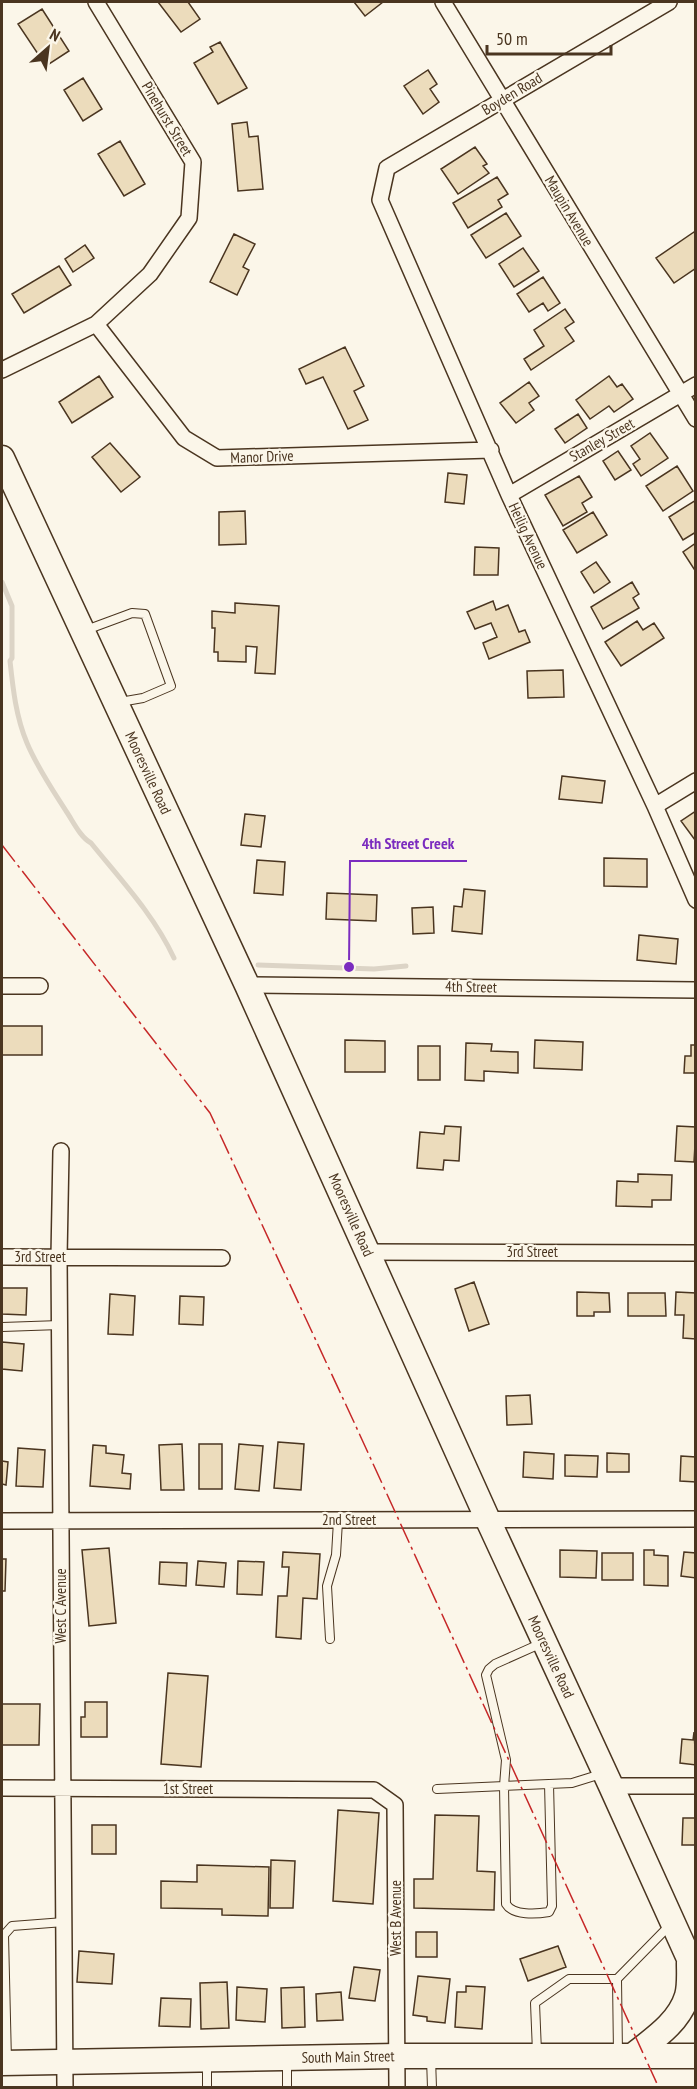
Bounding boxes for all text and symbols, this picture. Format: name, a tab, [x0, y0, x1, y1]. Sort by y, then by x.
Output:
north arrow	[18, 18, 78, 78]
scale bar	[487, 18, 612, 56]
text: N	[47, 24, 64, 46]
text: 50 m	[496, 27, 528, 50]
street label: Boyden Road	[478, 68, 545, 119]
street label: Pinehurst Street	[138, 78, 197, 159]
street label: Maupin Avenue	[541, 172, 598, 250]
street label: Stanley Street	[566, 413, 638, 466]
street label: Manor Drive	[230, 446, 294, 467]
street label: Heilig Avenue	[505, 499, 552, 572]
street label: Mooresville Road	[121, 728, 176, 817]
callout: 4th Street Creek	[350, 827, 467, 861]
text: 4th Street Creek	[362, 833, 455, 853]
street label: 4th Street	[445, 977, 497, 996]
street label: Mooresville Road	[325, 1170, 378, 1259]
street label: 3rd Street	[506, 1242, 558, 1261]
street label: 3rd Street	[14, 1247, 66, 1266]
street label: 2nd Street	[322, 1510, 376, 1529]
street label: West C Avenue	[51, 1568, 70, 1644]
street label: Mooresville Road	[524, 1612, 579, 1701]
street label: 1st Street	[163, 1779, 213, 1798]
street label: West B Avenue	[386, 1880, 405, 1956]
street label: South Main Street	[301, 2046, 395, 2067]

